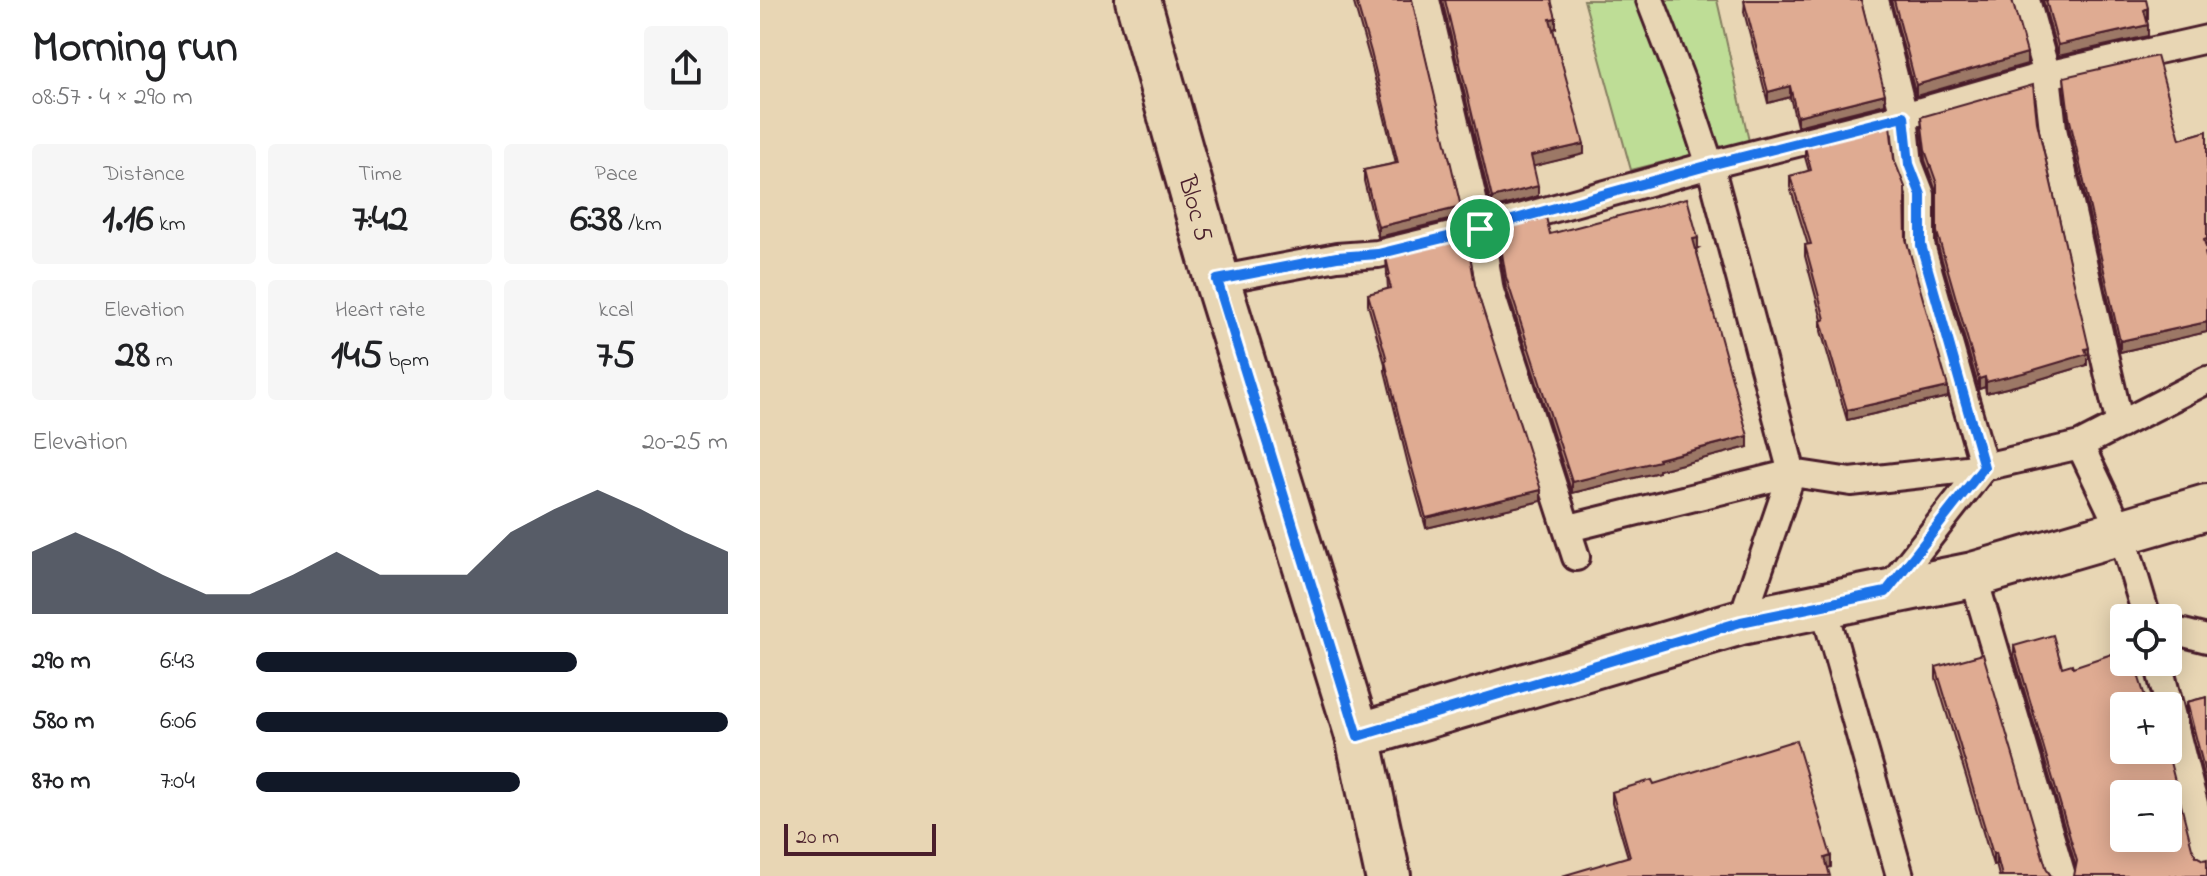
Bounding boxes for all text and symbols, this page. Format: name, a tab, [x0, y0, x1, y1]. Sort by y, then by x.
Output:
text: Morning run	[32, 17, 238, 81]
button: share	[644, 26, 728, 110]
text: 08:57 · 4 × 290 m	[32, 79, 193, 117]
text: Distance	[103, 159, 185, 191]
text: Time	[358, 159, 402, 191]
text: Pace	[595, 159, 637, 191]
street label: Bloc 5	[1166, 170, 1221, 246]
text: 1.16	[102, 191, 153, 250]
text: 7:42	[352, 191, 408, 250]
text: 6:38	[570, 191, 623, 250]
pin	[1446, 195, 1514, 263]
icon: arrive	[1458, 207, 1502, 251]
text: km	[153, 209, 186, 241]
text: /km	[623, 209, 662, 241]
text: Elevation	[104, 295, 184, 327]
text: Heart rate	[335, 295, 425, 327]
text: kcal	[599, 295, 633, 327]
text: 28	[115, 327, 150, 386]
text: 145	[331, 327, 383, 386]
text: 75	[596, 327, 636, 386]
text: m	[150, 345, 173, 377]
text: bpm	[383, 345, 429, 377]
text: Elevation	[32, 424, 128, 462]
text: 20–25 m	[642, 424, 728, 462]
map controls	[2110, 604, 2182, 852]
button: locate	[2110, 604, 2182, 676]
text: 290 m	[32, 643, 91, 681]
text: 6:43	[160, 643, 195, 681]
button: +	[2110, 692, 2182, 764]
text: 580 m	[32, 703, 95, 741]
text: 6:06	[160, 703, 196, 741]
text: 870 m	[32, 763, 90, 801]
text: 7:04	[160, 763, 195, 801]
button: −	[2110, 780, 2182, 852]
scale bar	[784, 820, 936, 856]
text: 20 m	[796, 822, 839, 854]

